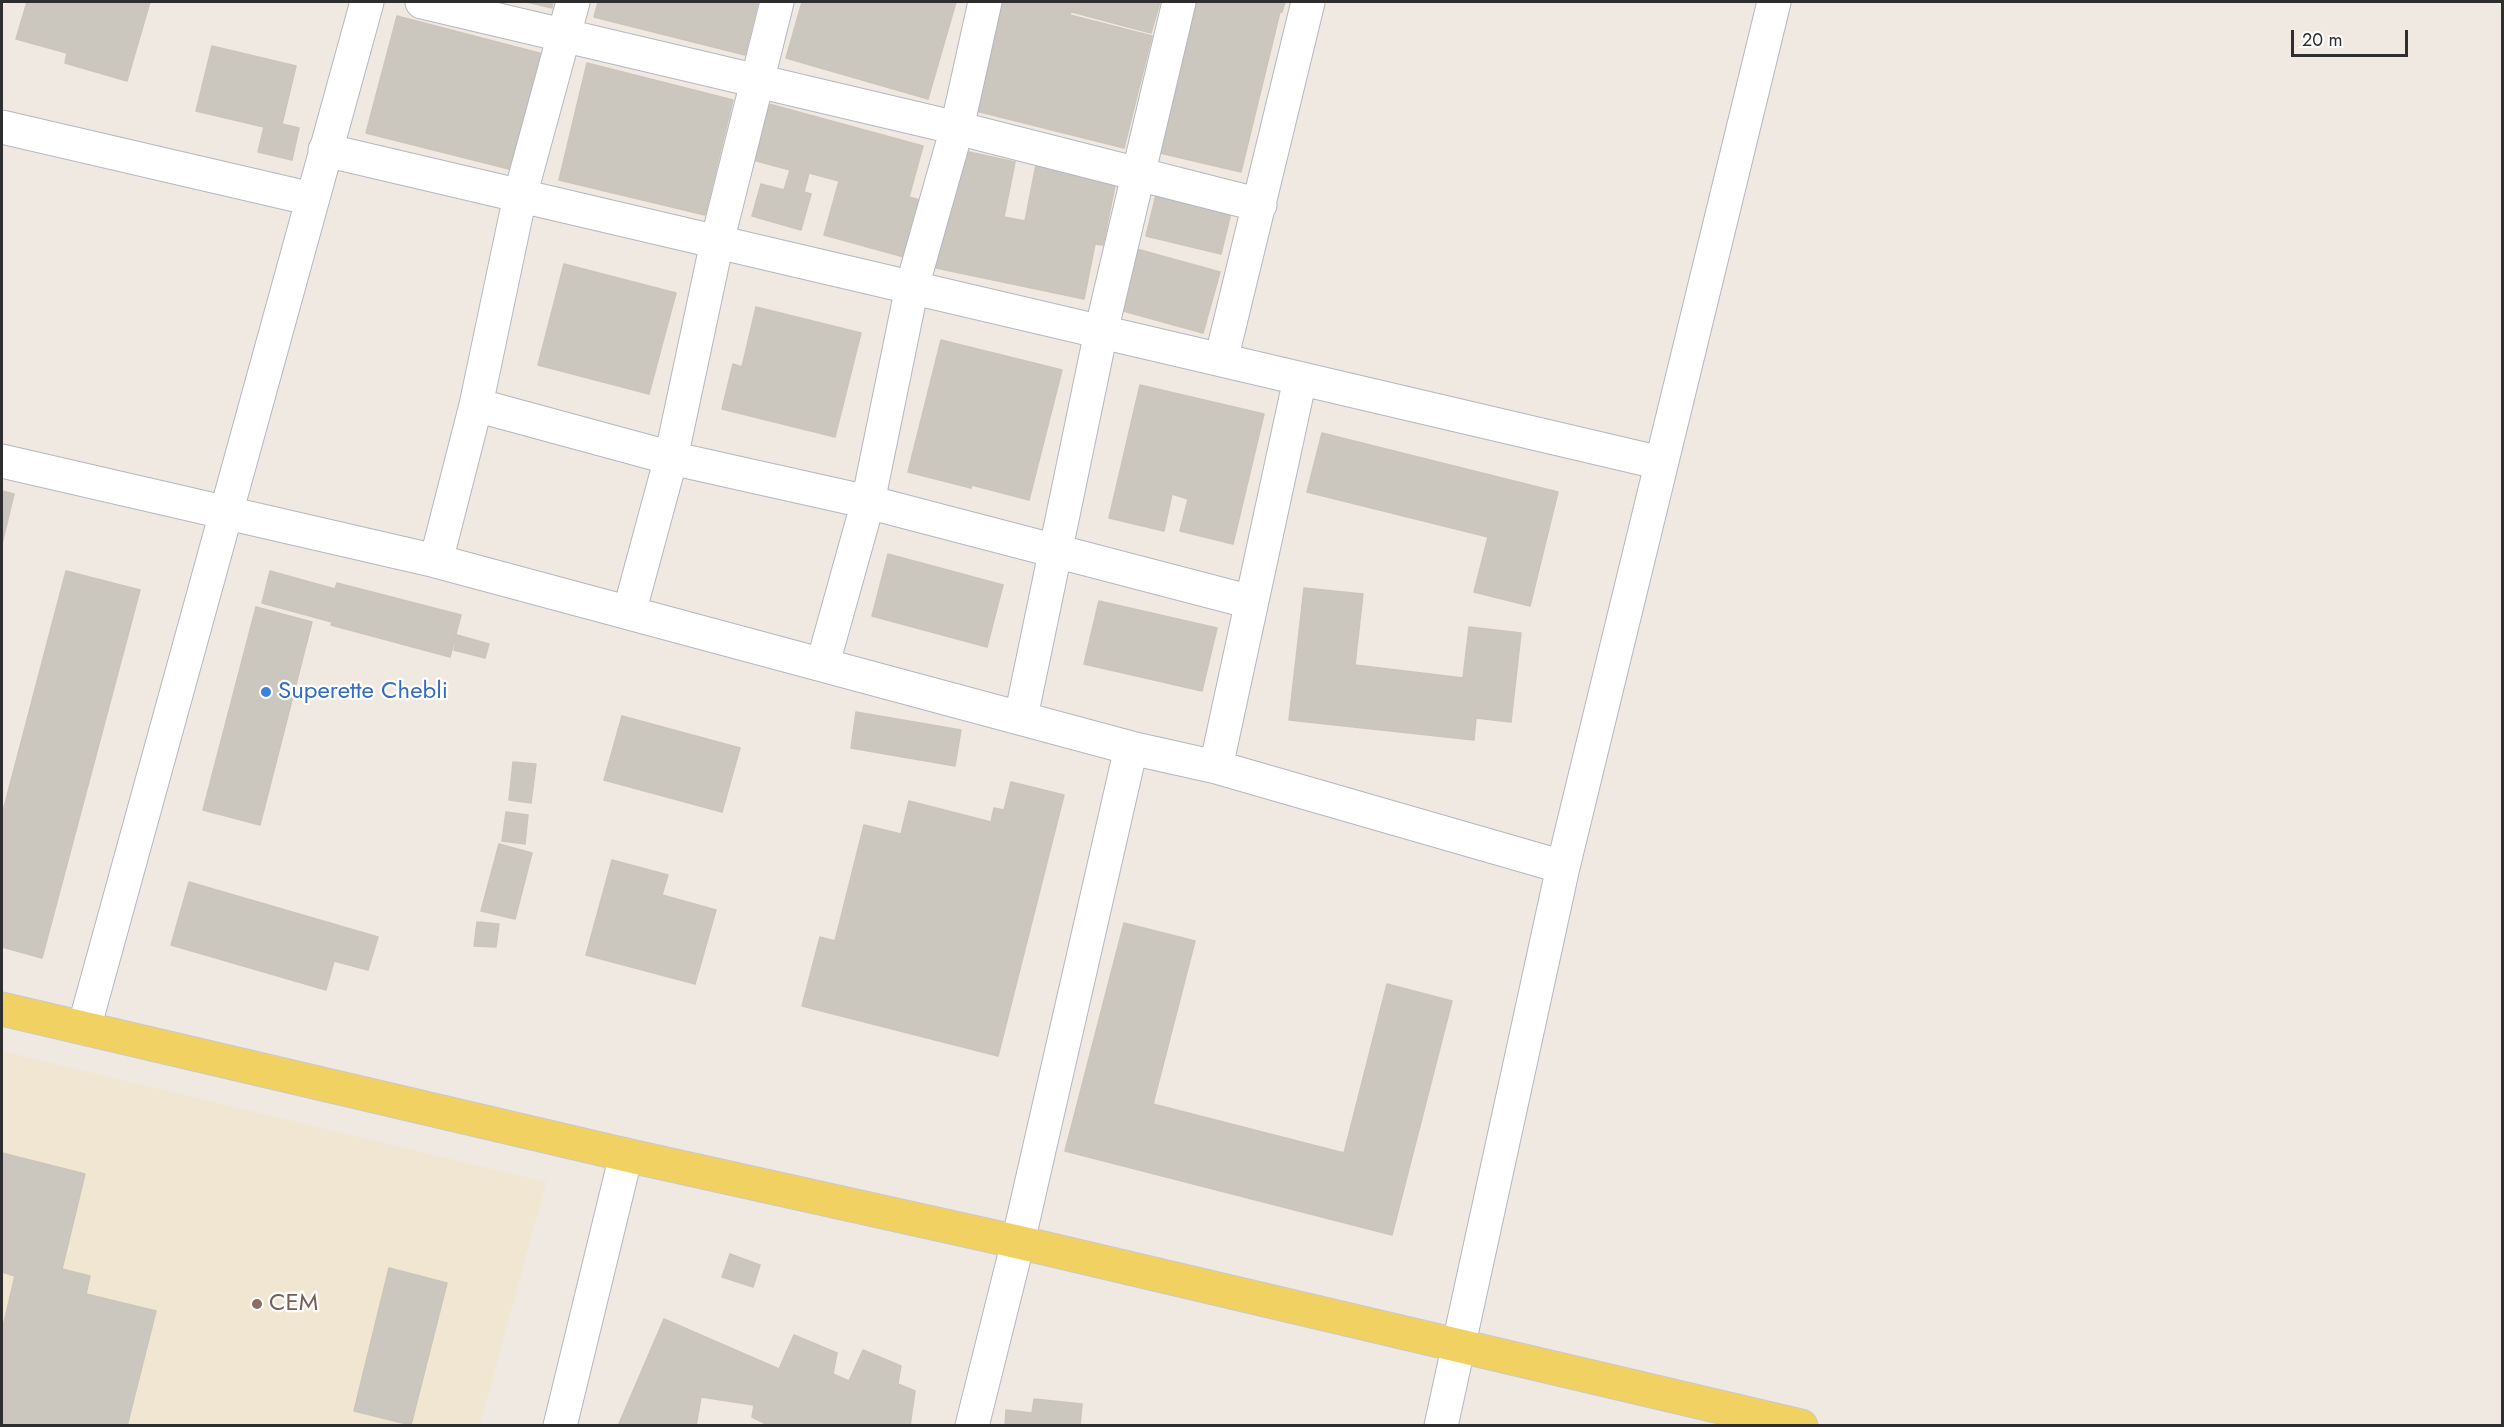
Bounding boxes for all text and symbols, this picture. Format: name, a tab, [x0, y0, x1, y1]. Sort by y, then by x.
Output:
scale bar	[2294, 18, 2411, 56]
text: 20 m	[2302, 27, 2342, 53]
place label: Superette Chebli	[278, 678, 448, 706]
marker: Superette Chebli	[259, 685, 273, 699]
place label: CEM	[269, 1290, 318, 1318]
marker: CEM	[250, 1297, 264, 1311]

